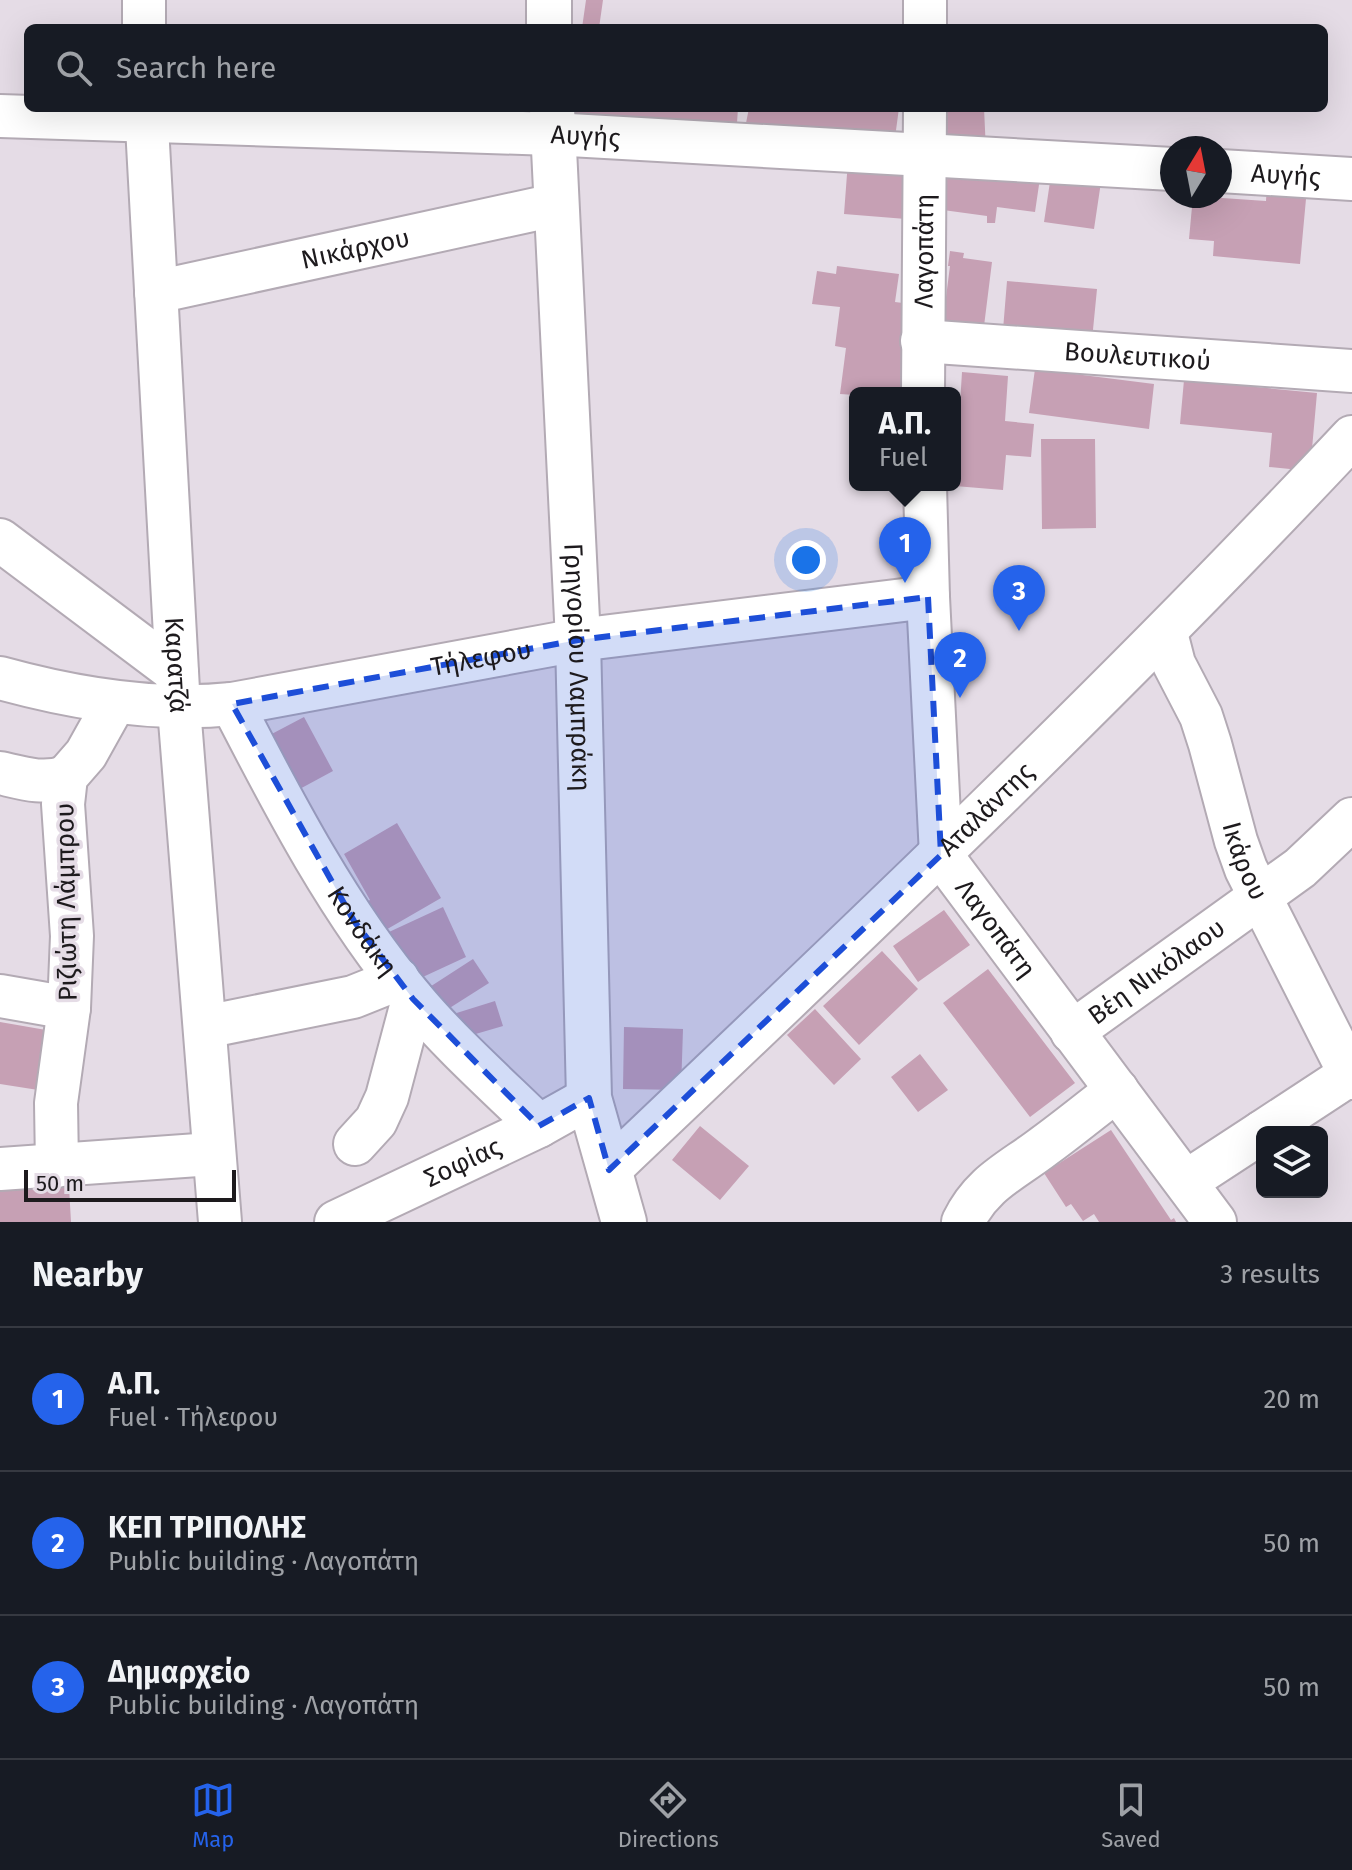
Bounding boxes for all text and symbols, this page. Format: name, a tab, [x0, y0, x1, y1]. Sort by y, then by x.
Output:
search box	[24, 24, 1328, 112]
icon: search	[52, 46, 96, 90]
text: Search here	[116, 50, 276, 86]
street label: Αυγής	[550, 119, 621, 154]
north arrow	[1160, 136, 1232, 208]
street label: Αυγής	[1250, 158, 1322, 193]
street label: Λαγοπάτη	[909, 193, 940, 309]
street label: Νικάρχου	[298, 222, 413, 276]
street label: Βουλευτικού	[1063, 336, 1212, 377]
popup	[849, 387, 961, 491]
text: Α.Π.	[879, 406, 931, 442]
text: Fuel	[879, 442, 928, 473]
pin: 1	[879, 517, 931, 583]
your location	[786, 540, 826, 580]
street label: Γρηγορίου Λαμπράκη	[557, 542, 597, 792]
pin: 3	[993, 565, 1045, 631]
street label: Καρατζά	[158, 616, 194, 714]
pin: 2	[934, 632, 986, 698]
street label: Τήλεφου	[428, 634, 534, 683]
street label: Αταλάντης	[932, 756, 1040, 862]
street label: Ριζιώτη Λάμπρου	[49, 803, 84, 1001]
street label: Ικάρου	[1216, 818, 1274, 905]
street label: Λαγοπάτη	[949, 873, 1042, 984]
street label: Κονδάκη	[320, 881, 404, 982]
street label: Βέη Νικόλαου	[1082, 912, 1231, 1031]
map controls	[1256, 1126, 1328, 1198]
button: layers	[1256, 1126, 1328, 1198]
street label: Σοφίας	[419, 1131, 506, 1194]
scale bar	[24, 1166, 236, 1202]
text: 50 m	[36, 1170, 84, 1197]
text: Nearby	[32, 1254, 143, 1295]
text: 3 results	[1220, 1259, 1320, 1290]
text: Α.Π.	[108, 1366, 160, 1402]
text: 1	[52, 1384, 64, 1415]
text: 20 m	[1263, 1384, 1320, 1415]
text: Fuel · Τήλεφου	[108, 1402, 278, 1433]
text: ΚΕΠ ΤΡΙΠΟΛΗΣ	[108, 1510, 306, 1546]
text: 2	[51, 1528, 65, 1559]
text: 50 m	[1263, 1528, 1320, 1559]
text: Public building · Λαγοπάτη	[108, 1546, 419, 1577]
text: Δημαρχείο	[108, 1654, 250, 1690]
text: 3	[51, 1672, 65, 1703]
text: 50 m	[1263, 1672, 1320, 1703]
text: Public building · Λαγοπάτη	[108, 1690, 419, 1721]
tab: Map	[191, 1778, 235, 1853]
tab: Directions	[618, 1778, 719, 1853]
tab: Saved	[1101, 1778, 1161, 1853]

